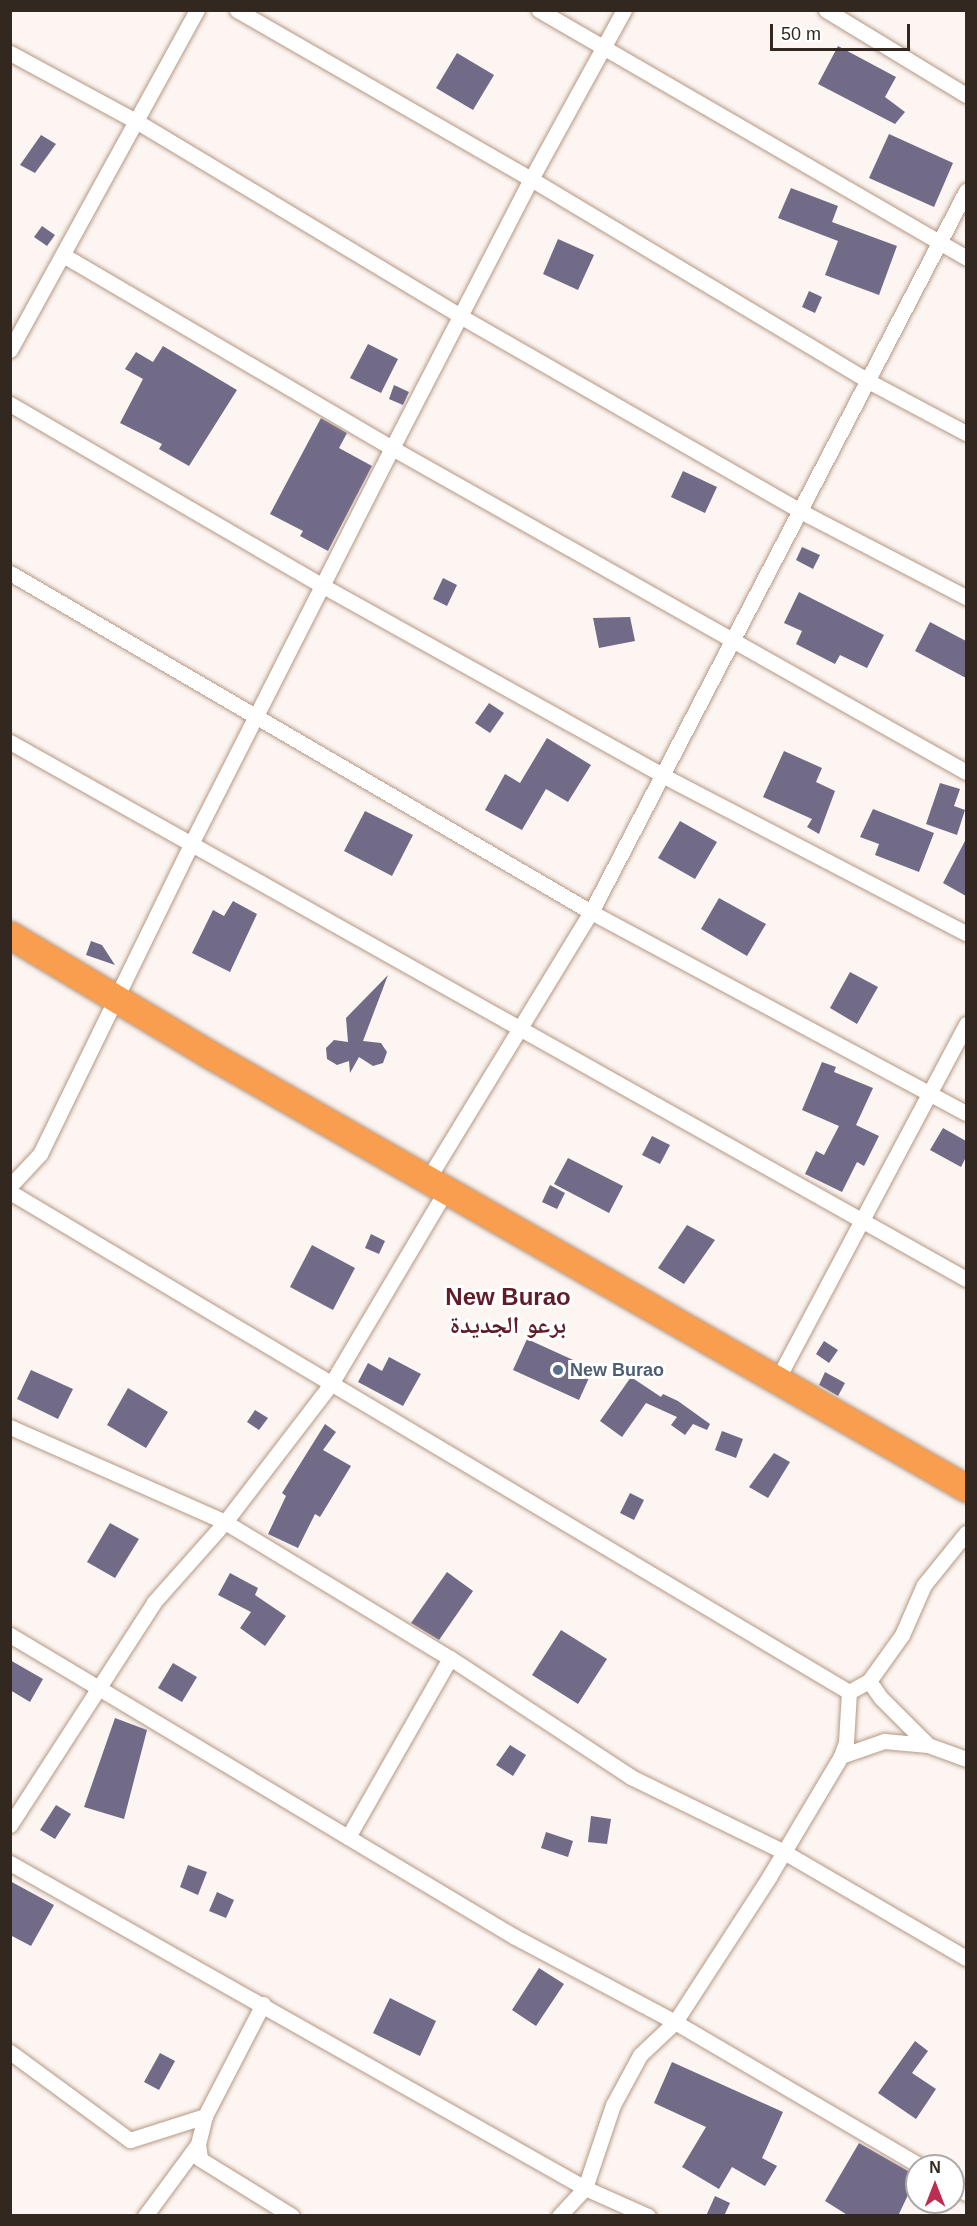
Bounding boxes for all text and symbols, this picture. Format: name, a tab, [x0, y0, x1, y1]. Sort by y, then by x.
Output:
scale bar	[773, 12, 912, 50]
text: 50 m	[781, 24, 821, 44]
district label: New Burao برعو الجديدة	[445, 1283, 571, 1339]
place label: New Burao	[570, 1359, 664, 1381]
marker: New Burao	[551, 1363, 565, 1377]
north arrow	[905, 2154, 965, 2214]
text: N	[929, 2159, 941, 2176]

